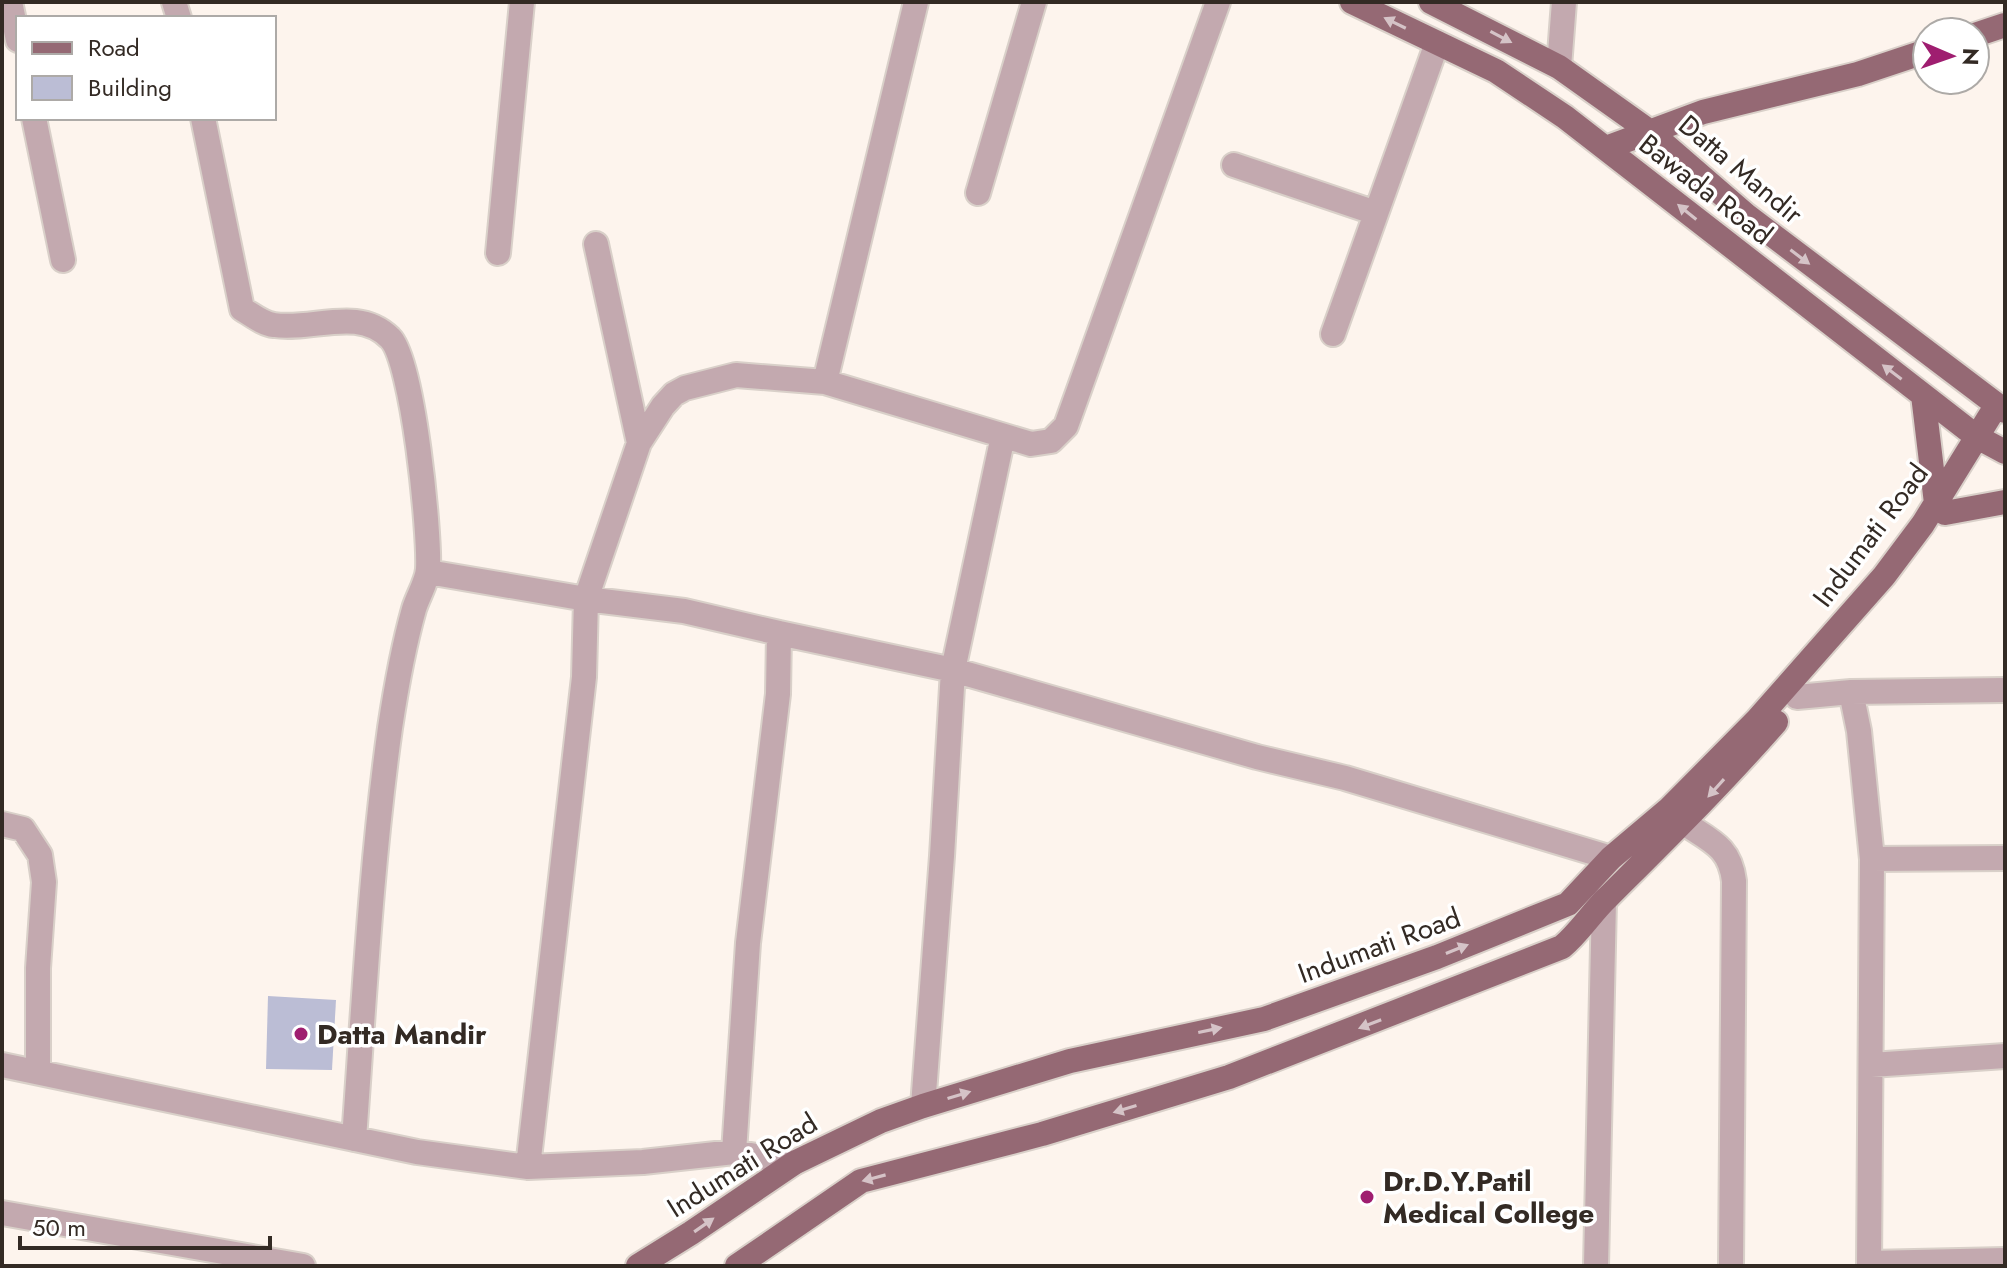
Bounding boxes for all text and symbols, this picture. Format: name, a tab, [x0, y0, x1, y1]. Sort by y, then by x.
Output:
legend	[16, 16, 276, 120]
one-way arrow	[1384, 16, 1407, 30]
north arrow	[1911, 16, 1991, 96]
text: Road	[88, 30, 140, 65]
one-way arrow	[1490, 30, 1512, 44]
text: N	[1955, 47, 1987, 66]
text: Building	[88, 70, 172, 105]
street label: Datta Mandir	[1669, 105, 1812, 234]
street label: Bawada Road	[1630, 124, 1781, 255]
one-way arrow	[1677, 204, 1697, 220]
one-way arrow	[1790, 248, 1810, 264]
one-way arrow	[1882, 364, 1902, 380]
street label: Indumati Road	[1803, 455, 1938, 616]
one-way arrow	[1707, 779, 1725, 798]
street label: Indumati Road	[1292, 897, 1466, 994]
one-way arrow	[1445, 942, 1469, 955]
place label: Datta Mandir	[317, 1014, 487, 1055]
one-way arrow	[1358, 1018, 1382, 1031]
one-way arrow	[1198, 1023, 1223, 1036]
marker: Datta Mandir	[292, 1025, 310, 1043]
one-way arrow	[947, 1088, 971, 1101]
street label: Indumati Road	[659, 1103, 825, 1228]
one-way arrow	[1112, 1103, 1136, 1116]
place label: Dr.D.Y.Patil Medical College	[1383, 1161, 1594, 1234]
one-way arrow	[862, 1172, 886, 1185]
marker: Dr.D.Y.Patil Medical College	[1358, 1188, 1376, 1206]
scale bar	[20, 1200, 270, 1250]
text: 50 m	[32, 1210, 86, 1245]
one-way arrow	[693, 1217, 714, 1233]

